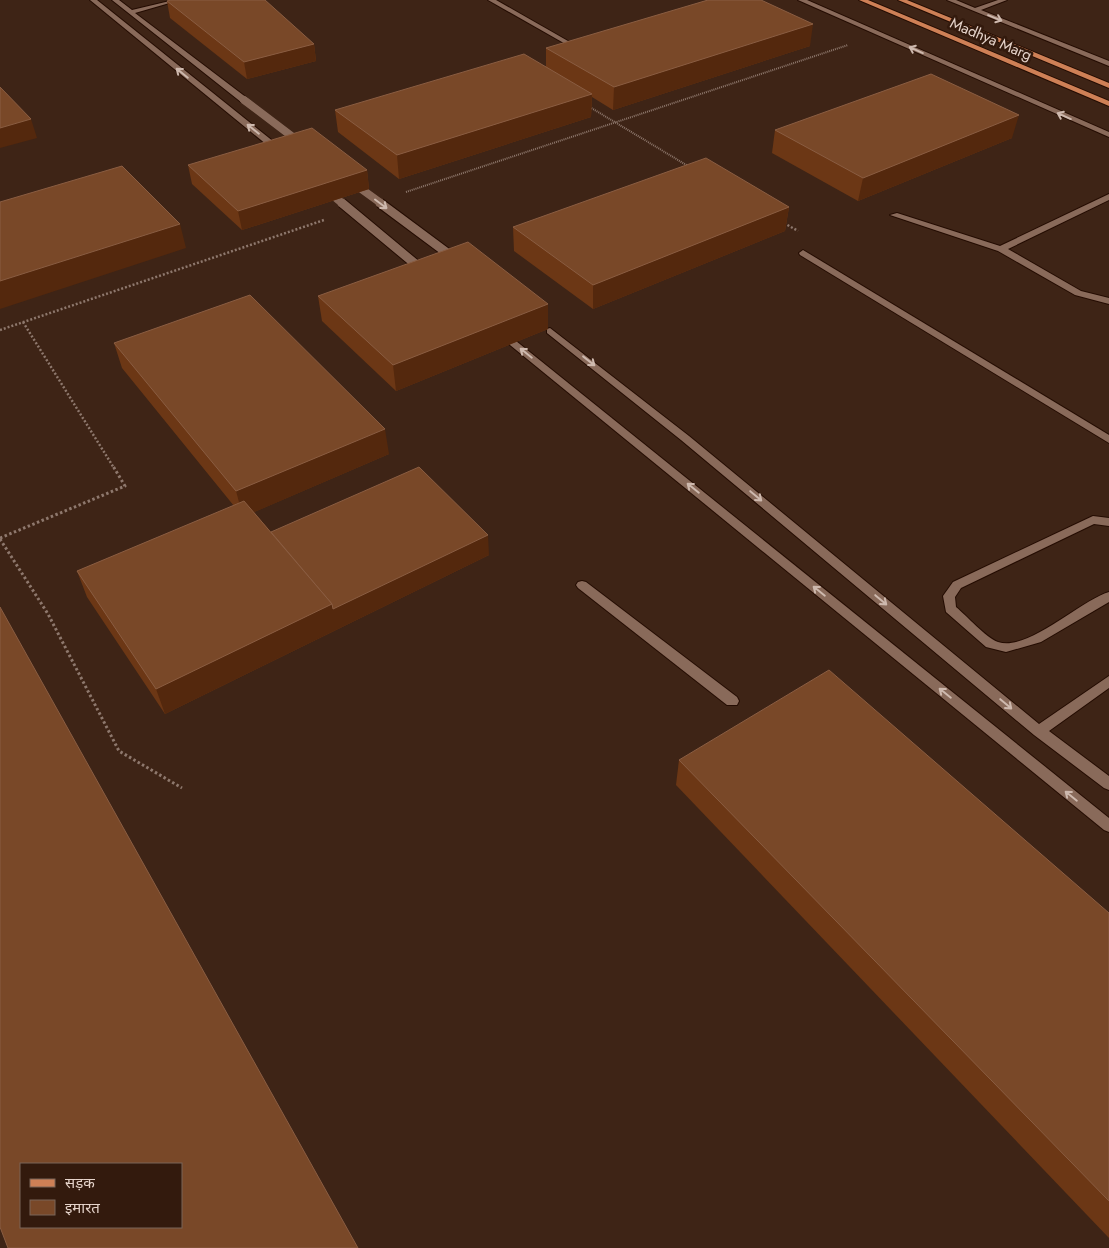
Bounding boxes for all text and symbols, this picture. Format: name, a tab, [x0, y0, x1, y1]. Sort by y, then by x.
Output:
street label: Madhya Marg	[947, 12, 1035, 66]
one-way arrow	[987, 14, 1002, 23]
one-way arrow	[909, 45, 924, 55]
one-way arrow	[176, 67, 189, 78]
one-way arrow	[1057, 110, 1072, 120]
one-way arrow	[246, 124, 259, 135]
one-way arrow	[373, 198, 387, 209]
one-way arrow	[520, 348, 533, 359]
one-way arrow	[582, 356, 596, 366]
one-way arrow	[687, 483, 700, 494]
one-way arrow	[749, 491, 762, 502]
one-way arrow	[813, 585, 826, 596]
one-way arrow	[874, 594, 887, 605]
one-way arrow	[939, 688, 952, 699]
one-way arrow	[999, 698, 1012, 709]
one-way arrow	[1065, 790, 1078, 801]
legend	[20, 1163, 182, 1228]
text: सड़क	[65, 1172, 95, 1194]
text: इमारत	[65, 1197, 100, 1219]

